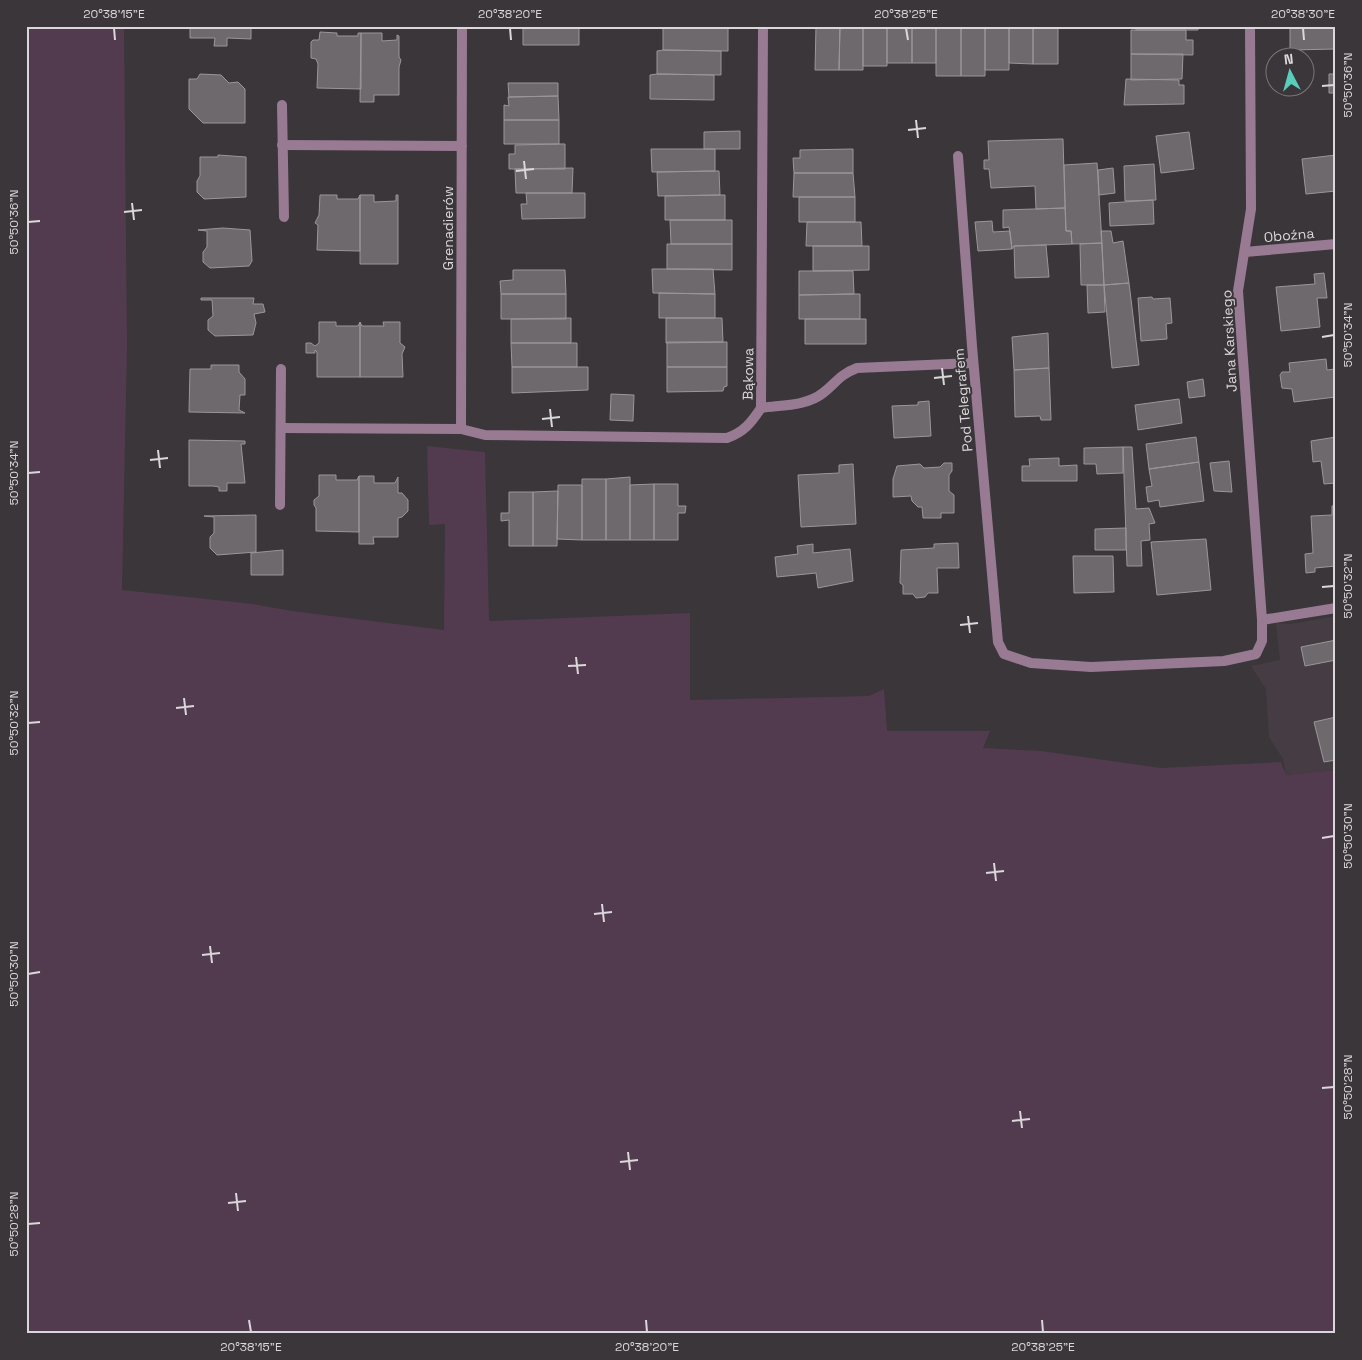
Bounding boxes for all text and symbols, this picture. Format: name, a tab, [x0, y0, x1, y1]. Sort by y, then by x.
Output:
text: 20°38'15"E	[83, 6, 145, 22]
text: 20°38'20"E	[478, 6, 542, 22]
text: 20°38'25"E	[874, 6, 938, 22]
text: 20°38'30"E	[1271, 6, 1335, 22]
north arrow	[1264, 48, 1314, 98]
text: N	[1283, 50, 1294, 69]
text: 50°50'36"N	[1340, 52, 1356, 118]
street label: Grenadierów	[439, 186, 457, 270]
text: 50°50'36"N	[6, 189, 22, 255]
street label: Oboźna	[1263, 224, 1315, 246]
street label: Jana Karskiego	[1217, 289, 1241, 393]
text: 50°50'34"N	[1340, 303, 1356, 367]
street label: Bąkowa	[739, 348, 757, 400]
street label: Pod Telegrafem	[950, 348, 976, 452]
text: 50°50'34"N	[6, 441, 22, 505]
text: 50°50'32"N	[1340, 554, 1356, 618]
text: 50°50'32"N	[6, 691, 22, 755]
text: 50°50'30"N	[1340, 803, 1356, 869]
text: 50°50'30"N	[6, 941, 22, 1007]
text: 50°50'28"N	[1340, 1054, 1356, 1120]
text: 50°50'28"N	[6, 1191, 22, 1257]
text: 20°38'15"E	[220, 1339, 282, 1355]
text: 20°38'20"E	[615, 1339, 679, 1355]
text: 20°38'25"E	[1011, 1339, 1075, 1355]

